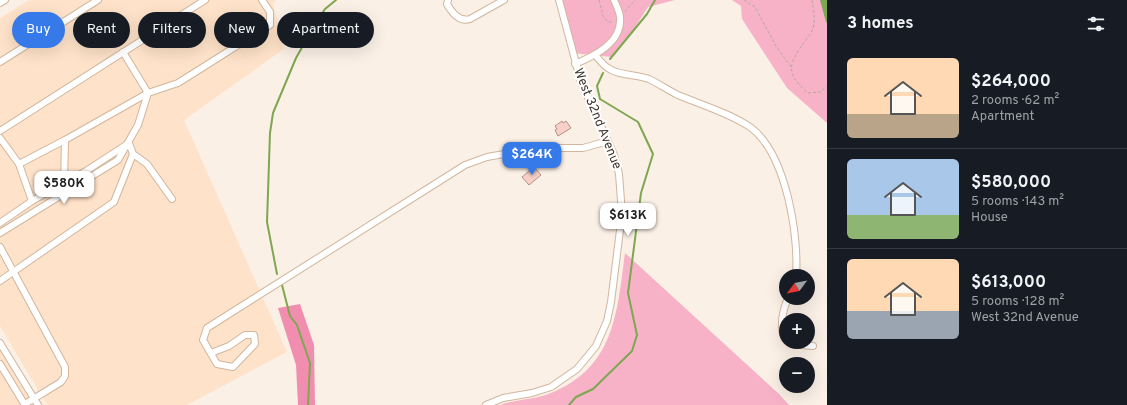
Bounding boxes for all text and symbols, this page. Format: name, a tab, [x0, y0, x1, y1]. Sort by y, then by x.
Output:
chip: Buy	[12, 12, 65, 48]
chip: Rent	[73, 12, 130, 48]
chip: Filters	[138, 12, 206, 48]
chip: New	[214, 12, 269, 48]
chip: Apartment	[277, 12, 374, 48]
text: 3 homes	[847, 13, 914, 35]
icon: filters	[1085, 13, 1107, 35]
street label: West 32nd Avenue	[569, 66, 625, 172]
text: $264,000	[971, 71, 1051, 93]
icon: home	[879, 74, 927, 122]
text: 2 rooms · 62 m²	[971, 93, 1059, 109]
text: Apartment	[971, 109, 1034, 125]
pin: $264K	[504, 142, 560, 176]
text: $264K	[511, 147, 553, 163]
pin: $580K	[36, 171, 92, 205]
text: $580,000	[971, 172, 1051, 194]
icon: home	[879, 175, 927, 223]
text: $580K	[43, 176, 85, 192]
text: 5 rooms · 143 m²	[971, 194, 1064, 210]
pin: $613K	[600, 203, 656, 237]
text: $613K	[609, 208, 647, 224]
text: House	[971, 210, 1008, 226]
north arrow	[779, 269, 815, 305]
map controls	[779, 269, 815, 393]
text: $613,000	[971, 272, 1046, 294]
icon: home	[879, 275, 927, 323]
text: 5 rooms · 128 m²	[971, 294, 1064, 310]
text: West 32nd Avenue	[971, 310, 1079, 326]
button: +	[779, 313, 815, 349]
button: −	[779, 357, 815, 393]

